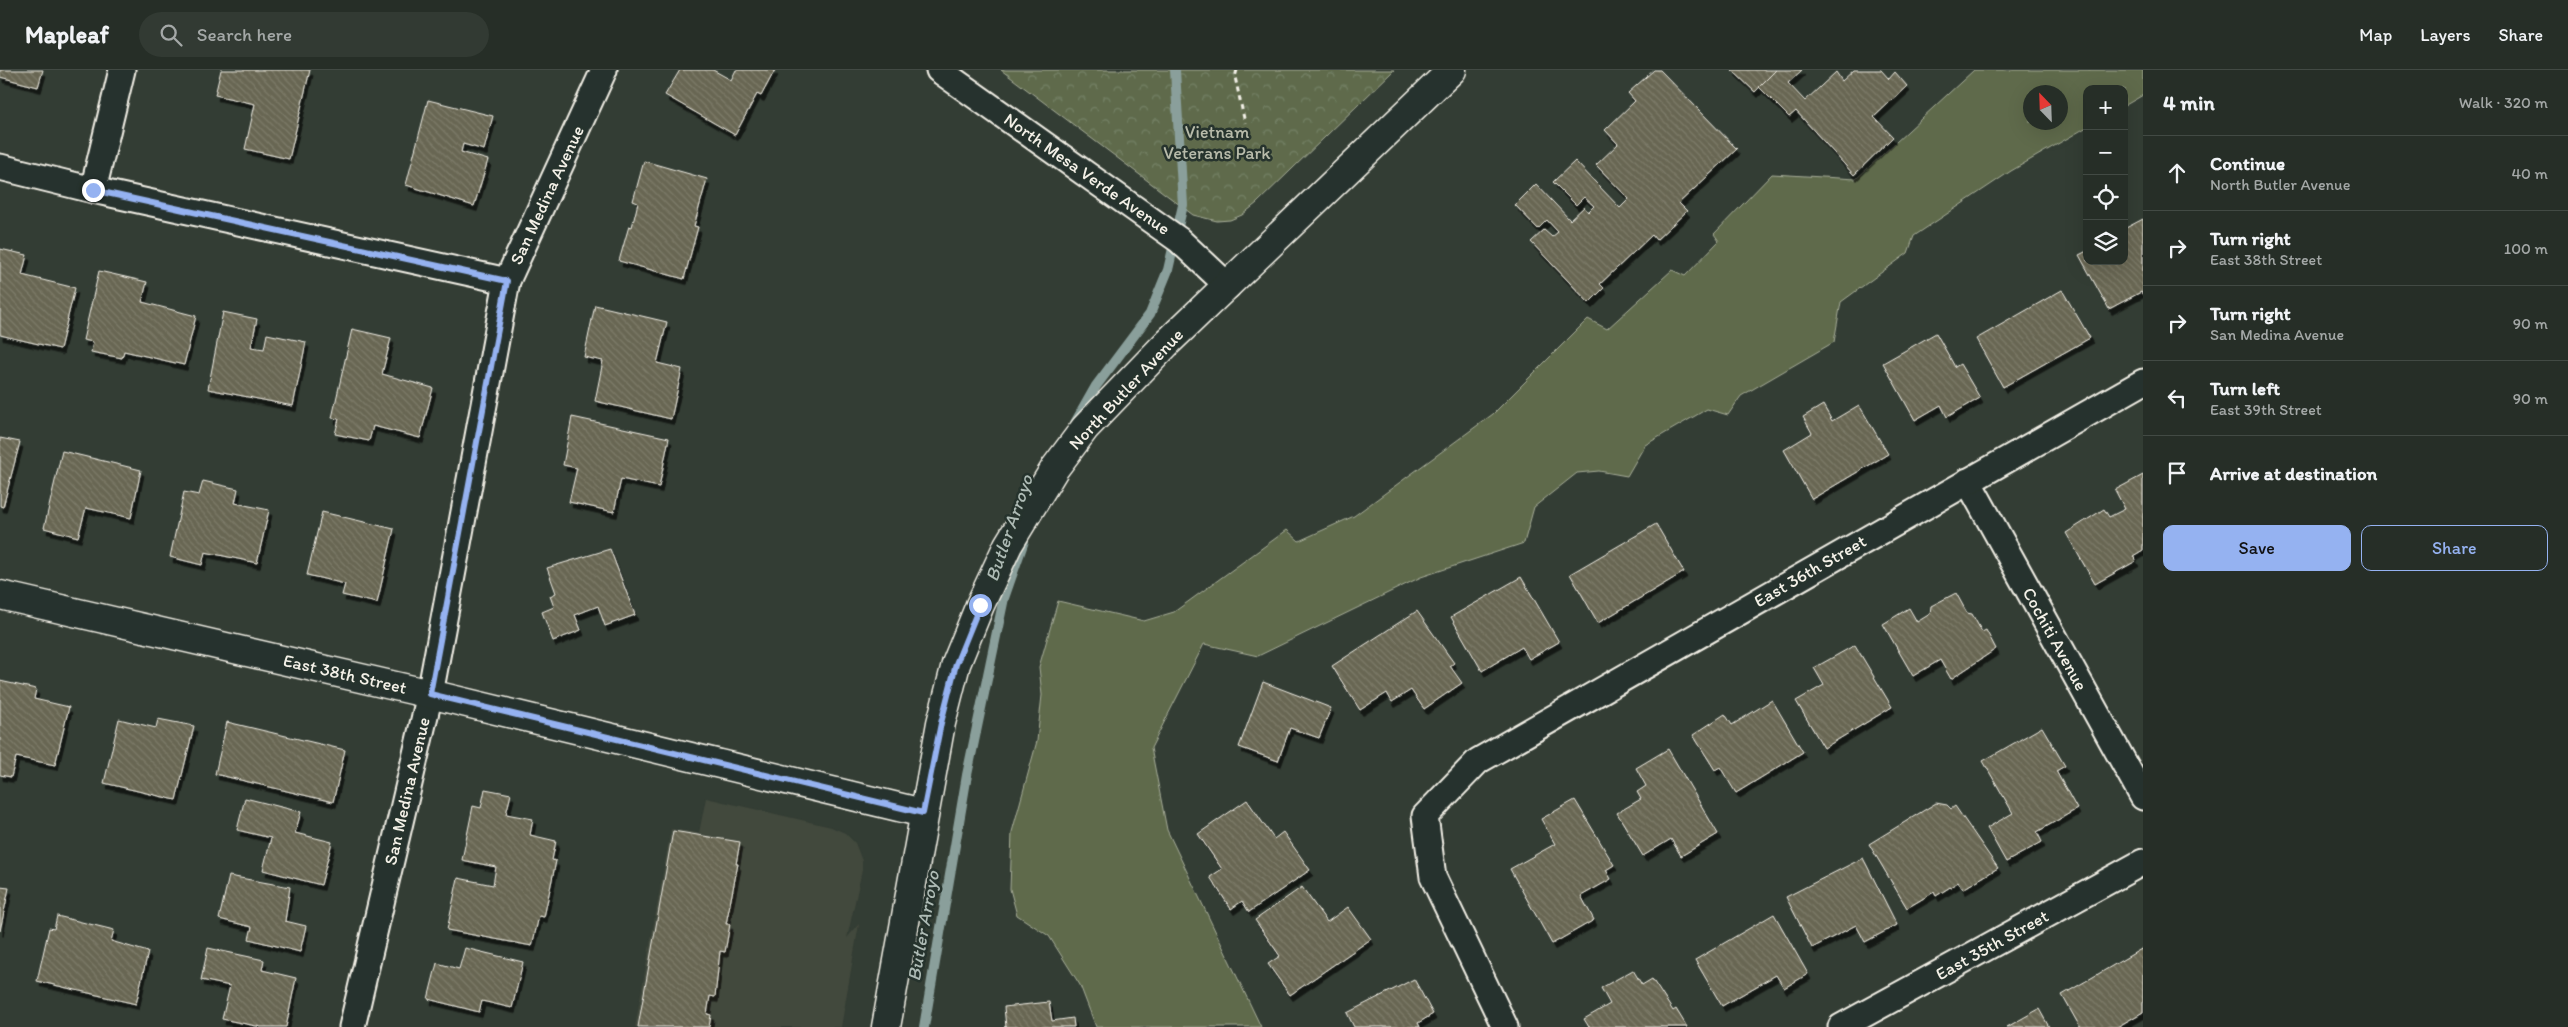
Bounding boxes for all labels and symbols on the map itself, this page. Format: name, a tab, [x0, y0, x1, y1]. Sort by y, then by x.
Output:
north arrow	[2023, 85, 2068, 130]
street label: North Mesa Verde Avenue	[1000, 108, 1174, 240]
park label: Vietnam Veterans Park	[1163, 121, 1271, 164]
street label: San Medina Avenue	[505, 122, 589, 268]
route end	[82, 179, 105, 202]
street label: North Butler Avenue	[1064, 324, 1188, 454]
water label: Butler Arroyo	[980, 470, 1038, 584]
street label: East 36th Street	[1750, 530, 1870, 612]
street label: Cochiti Avenue	[2018, 583, 2092, 695]
route start	[969, 594, 992, 617]
street label: East 38th Street	[281, 649, 409, 699]
street label: San Medina Avenue	[379, 715, 435, 867]
water label: Butler Arroyo	[902, 868, 944, 983]
street label: East 35th Street	[1932, 905, 2053, 985]

